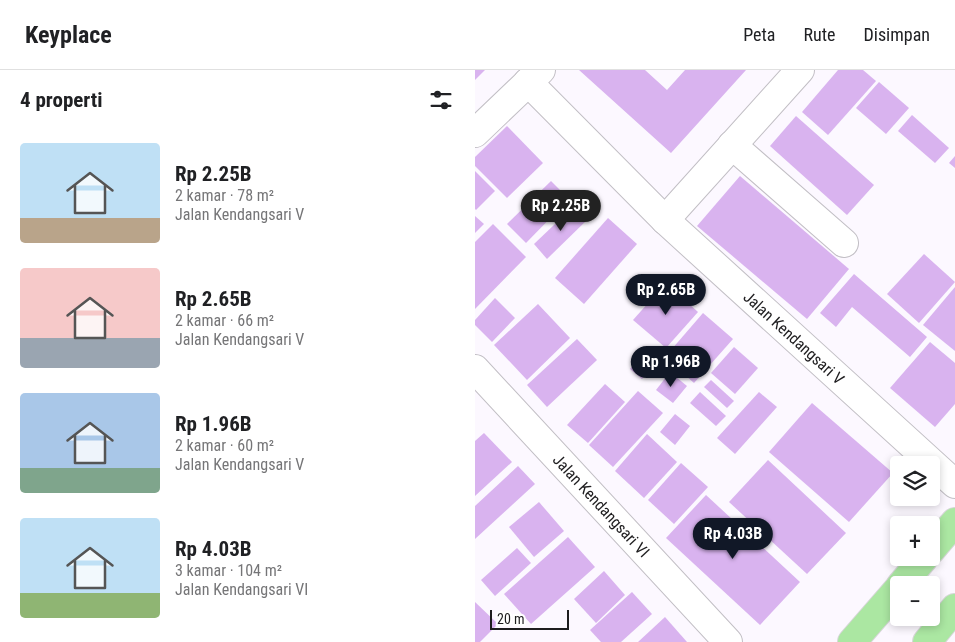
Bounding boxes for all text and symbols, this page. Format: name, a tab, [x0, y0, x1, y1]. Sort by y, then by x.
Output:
text: Keyplace	[25, 21, 112, 49]
text: Peta	[743, 24, 775, 45]
text: Rute	[803, 24, 835, 45]
text: Disimpan	[863, 24, 930, 45]
icon: filters	[427, 86, 455, 114]
text: 4 properti	[20, 88, 103, 112]
text: Rp 2.25B	[175, 162, 252, 186]
icon: home	[60, 163, 120, 223]
text: 2 kamar · 78 m²	[175, 186, 274, 205]
pin: Rp 2.25B	[509, 190, 613, 232]
text: Rp 2.25B	[532, 196, 590, 215]
text: Jalan Kendangsari V	[175, 205, 304, 224]
pin: Rp 2.65B	[614, 274, 718, 316]
text: Rp 2.65B	[637, 280, 695, 299]
text: Rp 2.65B	[175, 287, 252, 311]
street label: Jalan Kendangsari V	[740, 287, 848, 388]
icon: home	[60, 288, 120, 348]
text: 2 kamar · 66 m²	[175, 311, 274, 330]
text: Jalan Kendangsari V	[175, 330, 304, 349]
pin: Rp 1.96B	[619, 346, 723, 388]
text: Rp 1.96B	[642, 352, 700, 371]
text: Rp 1.96B	[175, 412, 252, 436]
icon: home	[60, 413, 120, 473]
text: 2 kamar · 60 m²	[175, 436, 274, 455]
street label: Jalan Kendangsari VI	[549, 450, 654, 561]
text: Jalan Kendangsari V	[175, 455, 304, 474]
map controls	[890, 456, 940, 626]
button: layers	[890, 456, 940, 506]
button: +	[890, 516, 940, 566]
pin: Rp 4.03B	[681, 518, 785, 560]
text: Rp 4.03B	[704, 524, 762, 543]
text: Rp 4.03B	[175, 537, 252, 561]
icon: home	[60, 538, 120, 598]
text: 3 kamar · 104 m²	[175, 561, 282, 580]
button: −	[890, 576, 940, 626]
text: Jalan Kendangsari VI	[175, 580, 308, 599]
scale bar	[490, 607, 569, 630]
text: 20 m	[497, 611, 525, 627]

